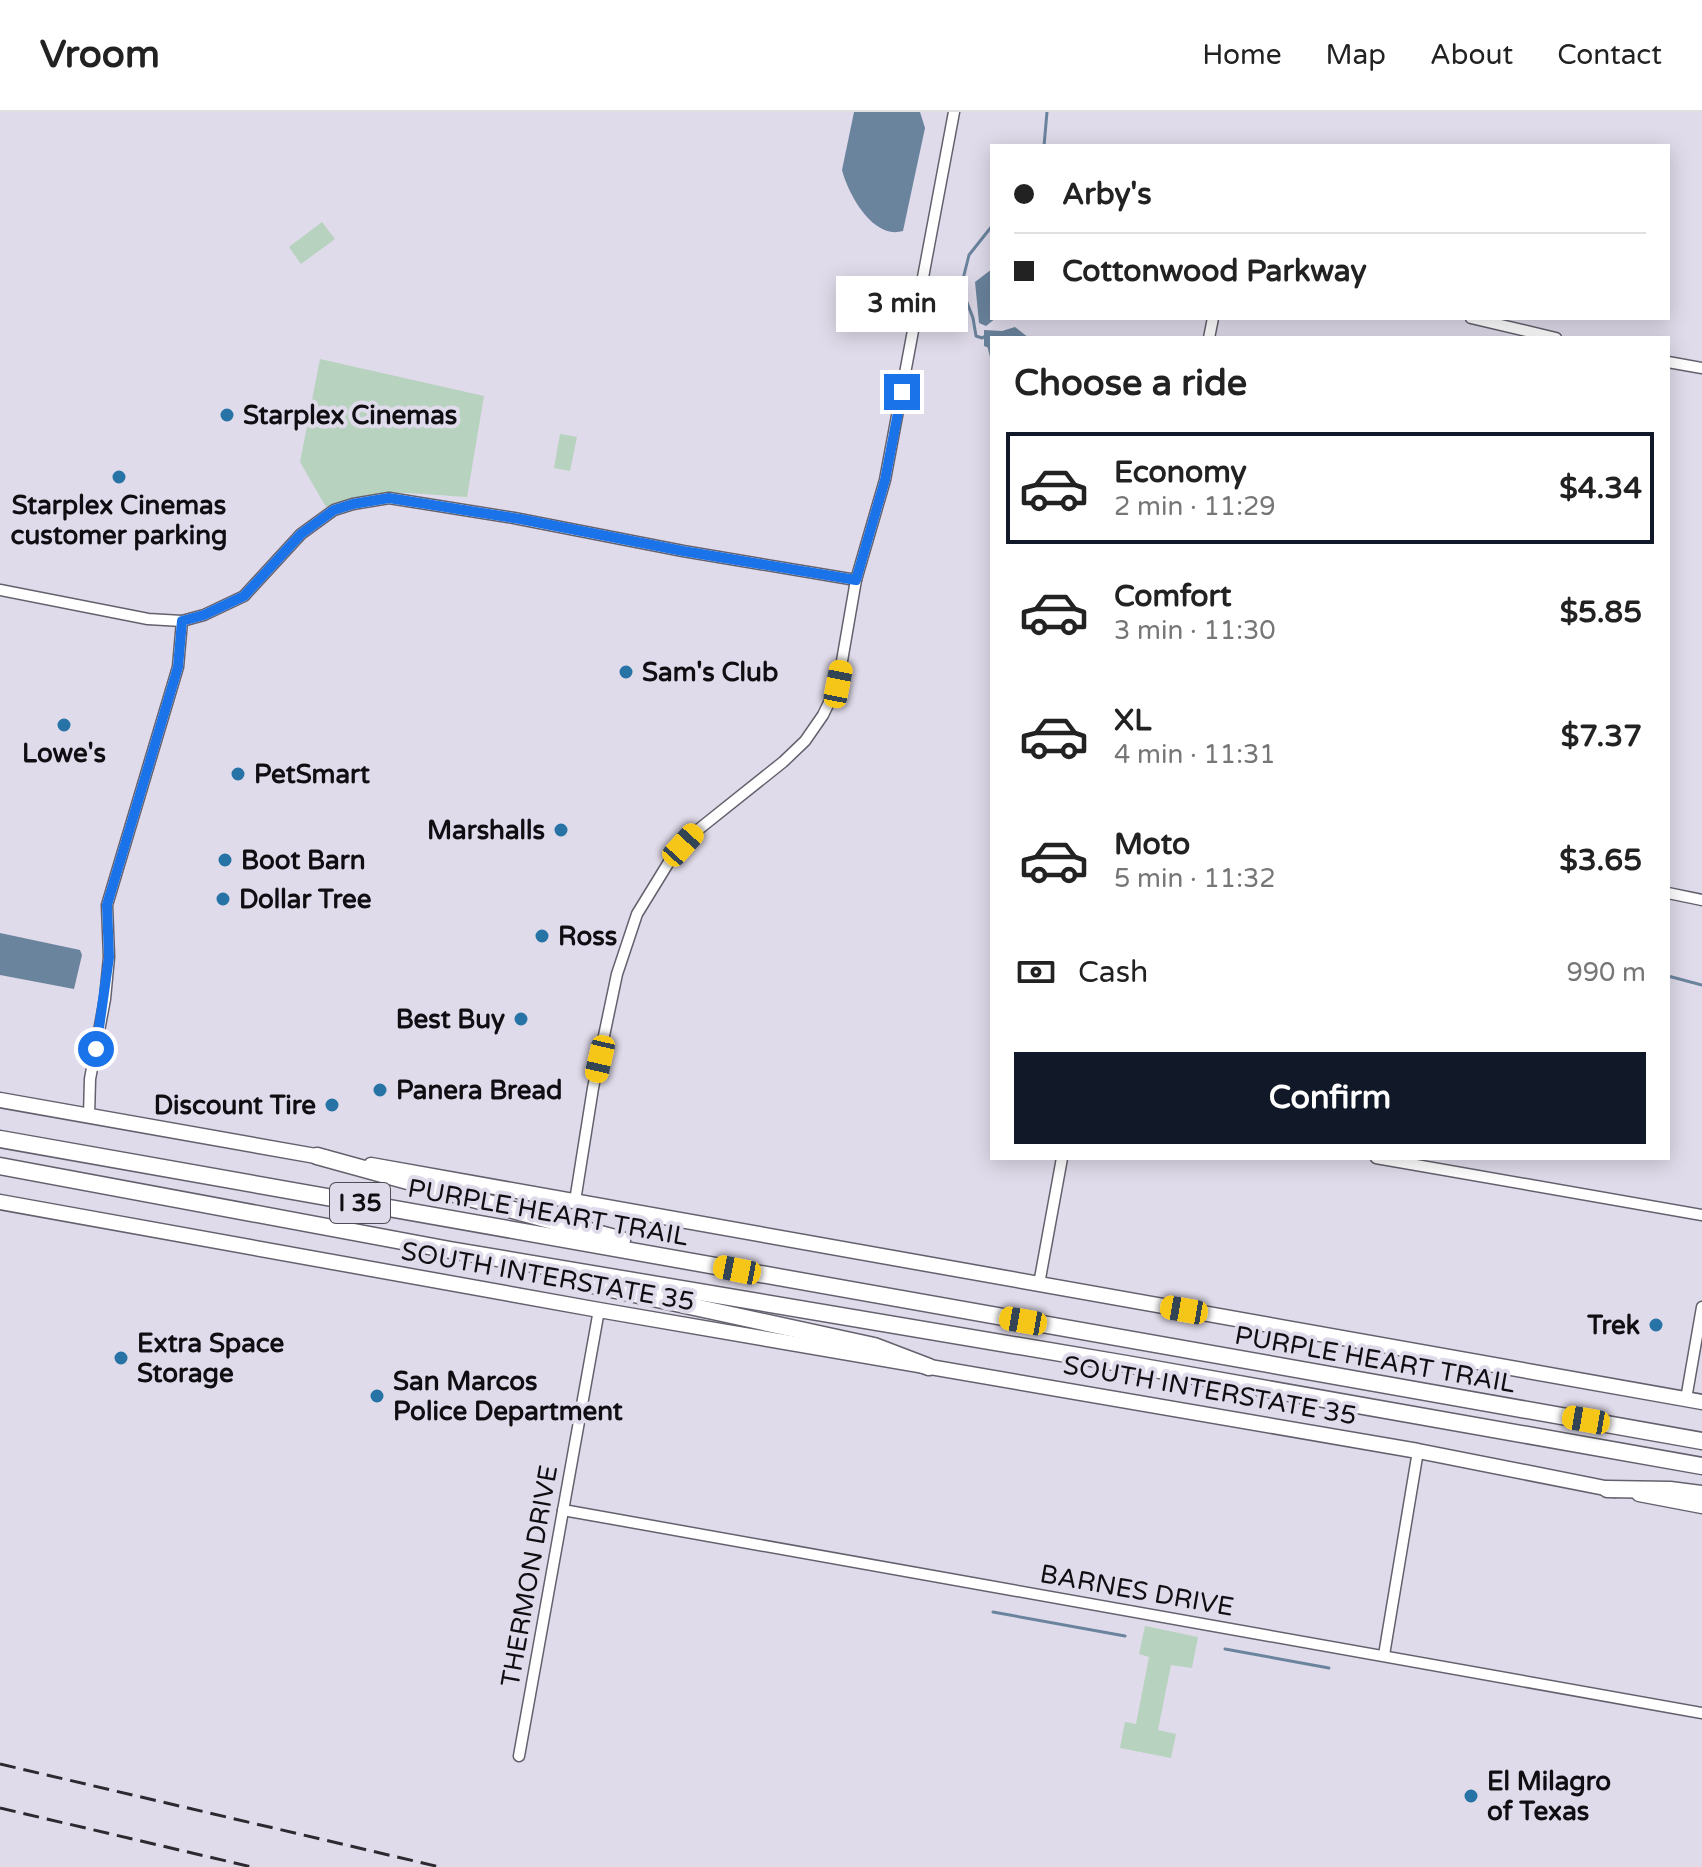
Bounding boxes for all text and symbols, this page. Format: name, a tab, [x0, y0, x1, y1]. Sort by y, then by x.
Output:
text: Vroom	[40, 32, 160, 78]
text: Home	[1202, 38, 1282, 72]
text: Map	[1326, 38, 1386, 72]
text: About	[1430, 38, 1513, 72]
text: Contact	[1557, 38, 1662, 72]
text: Arby's	[1062, 176, 1152, 213]
text: Cottonwood Parkway	[1062, 253, 1367, 290]
callout: 3 min	[836, 276, 968, 332]
text: 3 min	[867, 288, 937, 319]
text: Choose a ride	[1014, 362, 1247, 405]
route end	[884, 374, 920, 410]
place label: Starplex Cinemas	[243, 400, 457, 431]
marker: Starplex Cinemas	[218, 406, 236, 424]
icon: car	[1018, 452, 1090, 524]
text: Economy	[1114, 454, 1247, 491]
marker: Starplex Cinemas customer parking	[110, 468, 128, 486]
text: $4.34	[1559, 470, 1642, 507]
place label: Starplex Cinemas customer parking	[11, 490, 227, 551]
text: 2 min · 11:29	[1114, 491, 1276, 522]
icon: car	[1018, 576, 1090, 648]
text: Comfort	[1114, 578, 1232, 615]
text: $5.85	[1560, 594, 1642, 631]
text: 3 min · 11:30	[1114, 615, 1276, 646]
place label: Sam's Club	[642, 657, 778, 688]
car	[822, 658, 854, 710]
marker: Sam's Club	[617, 663, 635, 681]
icon: car	[1018, 700, 1090, 772]
text: XL	[1114, 702, 1151, 739]
marker: Lowe's	[55, 716, 73, 734]
text: $7.37	[1561, 718, 1642, 755]
place label: Lowe's	[22, 738, 106, 769]
text: 4 min · 11:31	[1114, 739, 1276, 770]
place label: PetSmart	[254, 759, 370, 790]
marker: PetSmart	[229, 765, 247, 783]
place label: Marshalls	[427, 815, 545, 846]
car	[658, 819, 708, 871]
marker: Marshalls	[552, 821, 570, 839]
icon: car	[1018, 824, 1090, 896]
text: Moto	[1114, 826, 1190, 863]
text: $3.65	[1559, 842, 1642, 879]
place label: Boot Barn	[241, 845, 366, 876]
marker: Boot Barn	[216, 851, 234, 869]
text: 5 min · 11:32	[1114, 863, 1276, 894]
place label: Dollar Tree	[239, 884, 372, 915]
marker: Dollar Tree	[214, 890, 232, 908]
place label: Ross	[558, 921, 617, 952]
marker: Ross	[533, 927, 551, 945]
icon: cash	[1014, 950, 1058, 994]
text: Cash	[1078, 954, 1148, 991]
text: 990 m	[1566, 957, 1646, 988]
place label: Best Buy	[396, 1004, 505, 1035]
marker: Best Buy	[512, 1010, 530, 1028]
route start	[78, 1031, 114, 1067]
car	[583, 1033, 617, 1085]
button: Confirm	[1014, 1052, 1646, 1144]
place label: Panera Bread	[396, 1075, 562, 1106]
marker: Panera Bread	[371, 1081, 389, 1099]
place label: Discount Tire	[154, 1090, 316, 1121]
marker: Discount Tire	[323, 1096, 341, 1114]
street label: PURPLE HEART TRAIL	[405, 1173, 691, 1252]
road number: I 35	[330, 1183, 390, 1223]
street label: SOUTH INTERSTATE 35	[399, 1235, 697, 1318]
car	[711, 1254, 763, 1286]
car	[1158, 1294, 1210, 1326]
car	[997, 1305, 1049, 1337]
place label: Trek	[1586, 1310, 1640, 1341]
marker: Trek	[1647, 1316, 1665, 1334]
street label: PURPLE HEART TRAIL	[1232, 1320, 1518, 1399]
place label: Extra Space Storage	[137, 1328, 284, 1389]
marker: Extra Space Storage	[112, 1349, 130, 1367]
street label: SOUTH INTERSTATE 35	[1061, 1349, 1359, 1432]
place label: San Marcos Police Department	[393, 1366, 623, 1427]
marker: San Marcos Police Department	[368, 1387, 386, 1405]
car	[1560, 1404, 1612, 1436]
street label: THERMON DRIVE	[495, 1463, 564, 1689]
street label: BARNES DRIVE	[1038, 1558, 1236, 1623]
place label: El Milagro of Texas	[1487, 1766, 1611, 1827]
marker: El Milagro of Texas	[1462, 1787, 1480, 1805]

